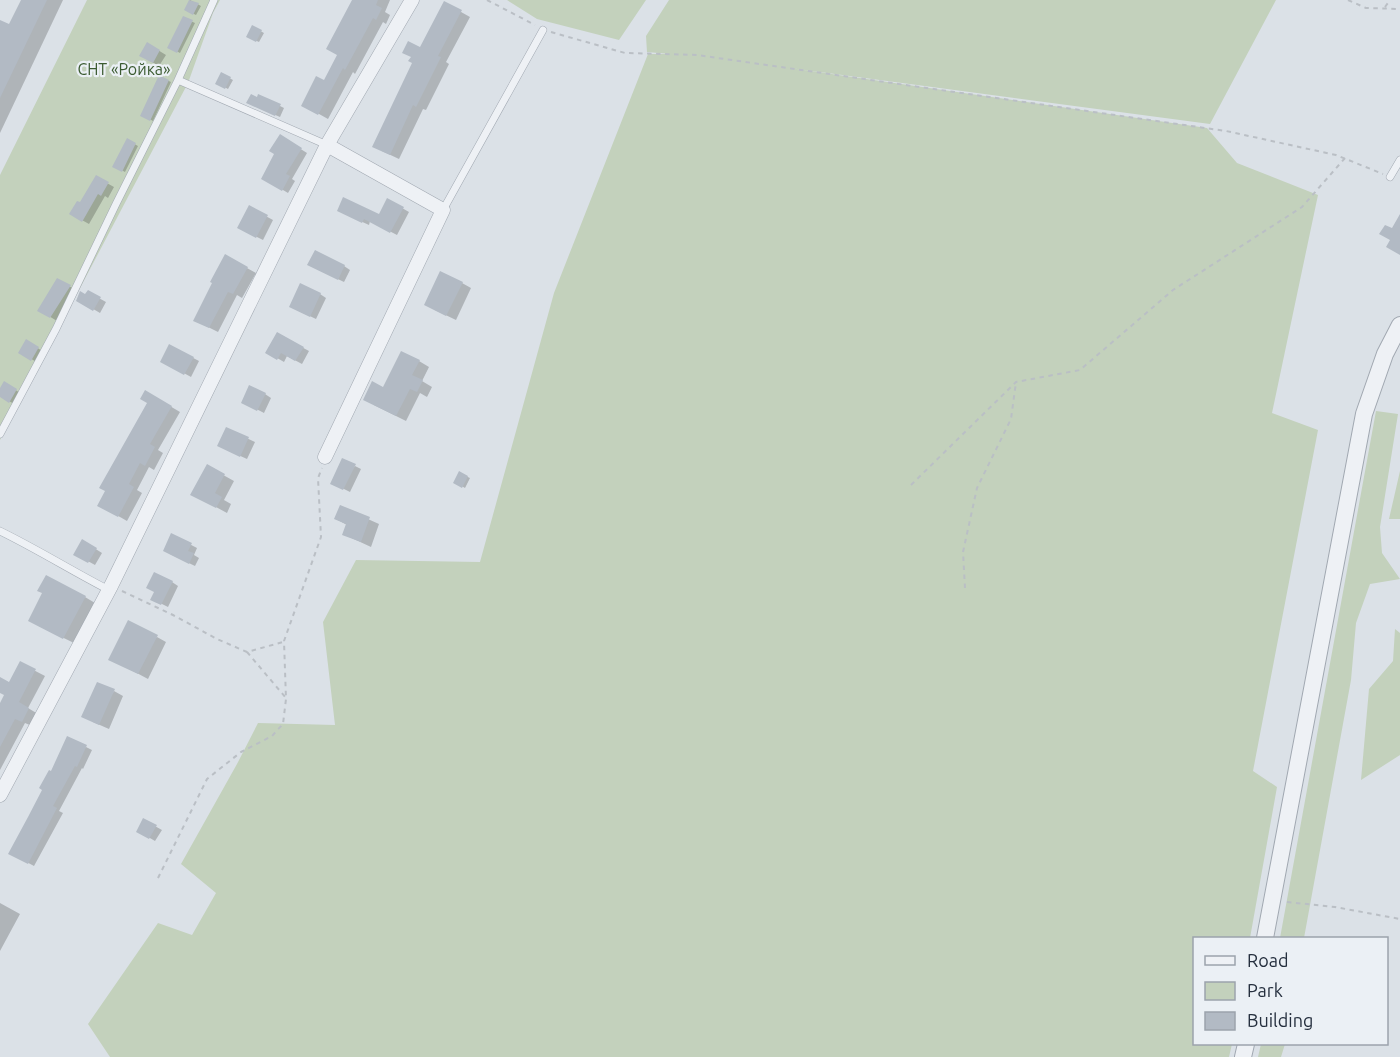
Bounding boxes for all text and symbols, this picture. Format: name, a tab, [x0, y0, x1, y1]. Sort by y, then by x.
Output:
park label: СНТ «Ройка»	[77, 60, 171, 78]
legend	[1193, 937, 1388, 1045]
text: Road	[1247, 950, 1289, 970]
text: Park	[1247, 980, 1283, 1000]
text: Building	[1247, 1010, 1313, 1030]

